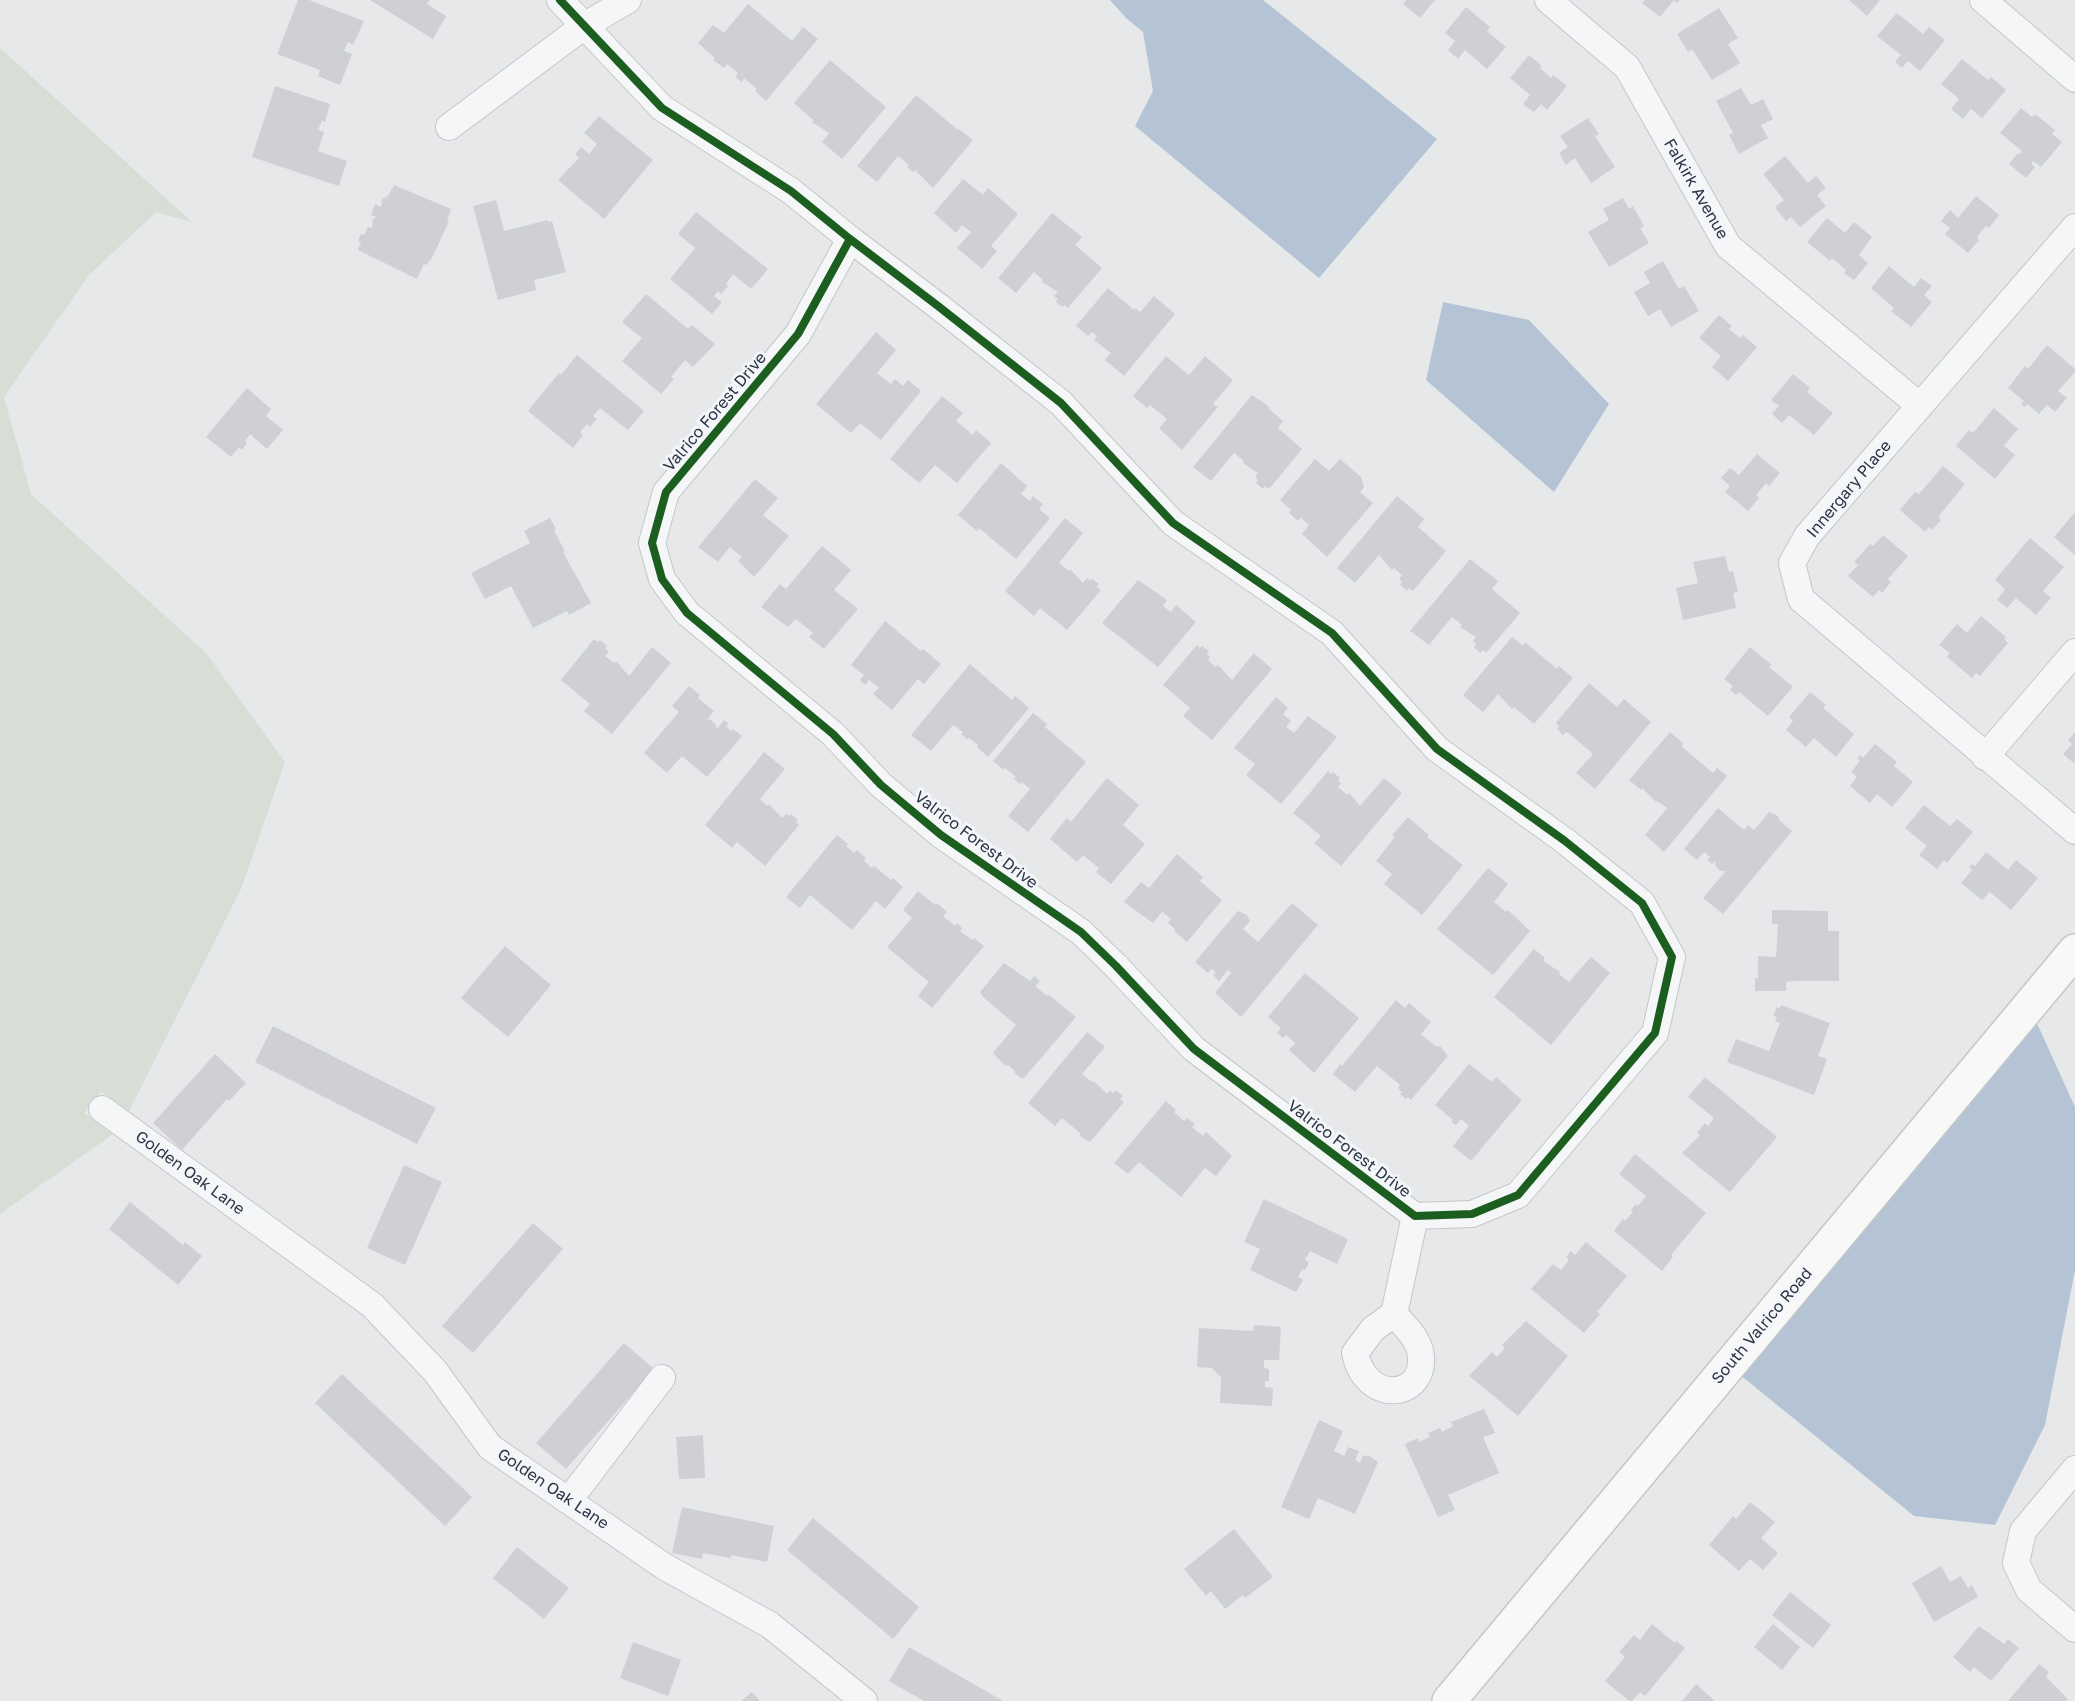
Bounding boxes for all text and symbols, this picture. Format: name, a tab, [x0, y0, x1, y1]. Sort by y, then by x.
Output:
street label: Falkirk Avenue	[1660, 136, 1732, 242]
street label: Valrico Forest Drive	[660, 349, 770, 475]
street label: Innergary Place	[1803, 436, 1895, 542]
street label: Valrico Forest Drive	[910, 787, 1042, 893]
street label: Valrico Forest Drive	[1283, 1096, 1415, 1202]
street label: Golden Oak Lane	[132, 1127, 248, 1219]
street label: South Valrico Road	[1708, 1264, 1816, 1388]
street label: Golden Oak Lane	[494, 1445, 612, 1533]

